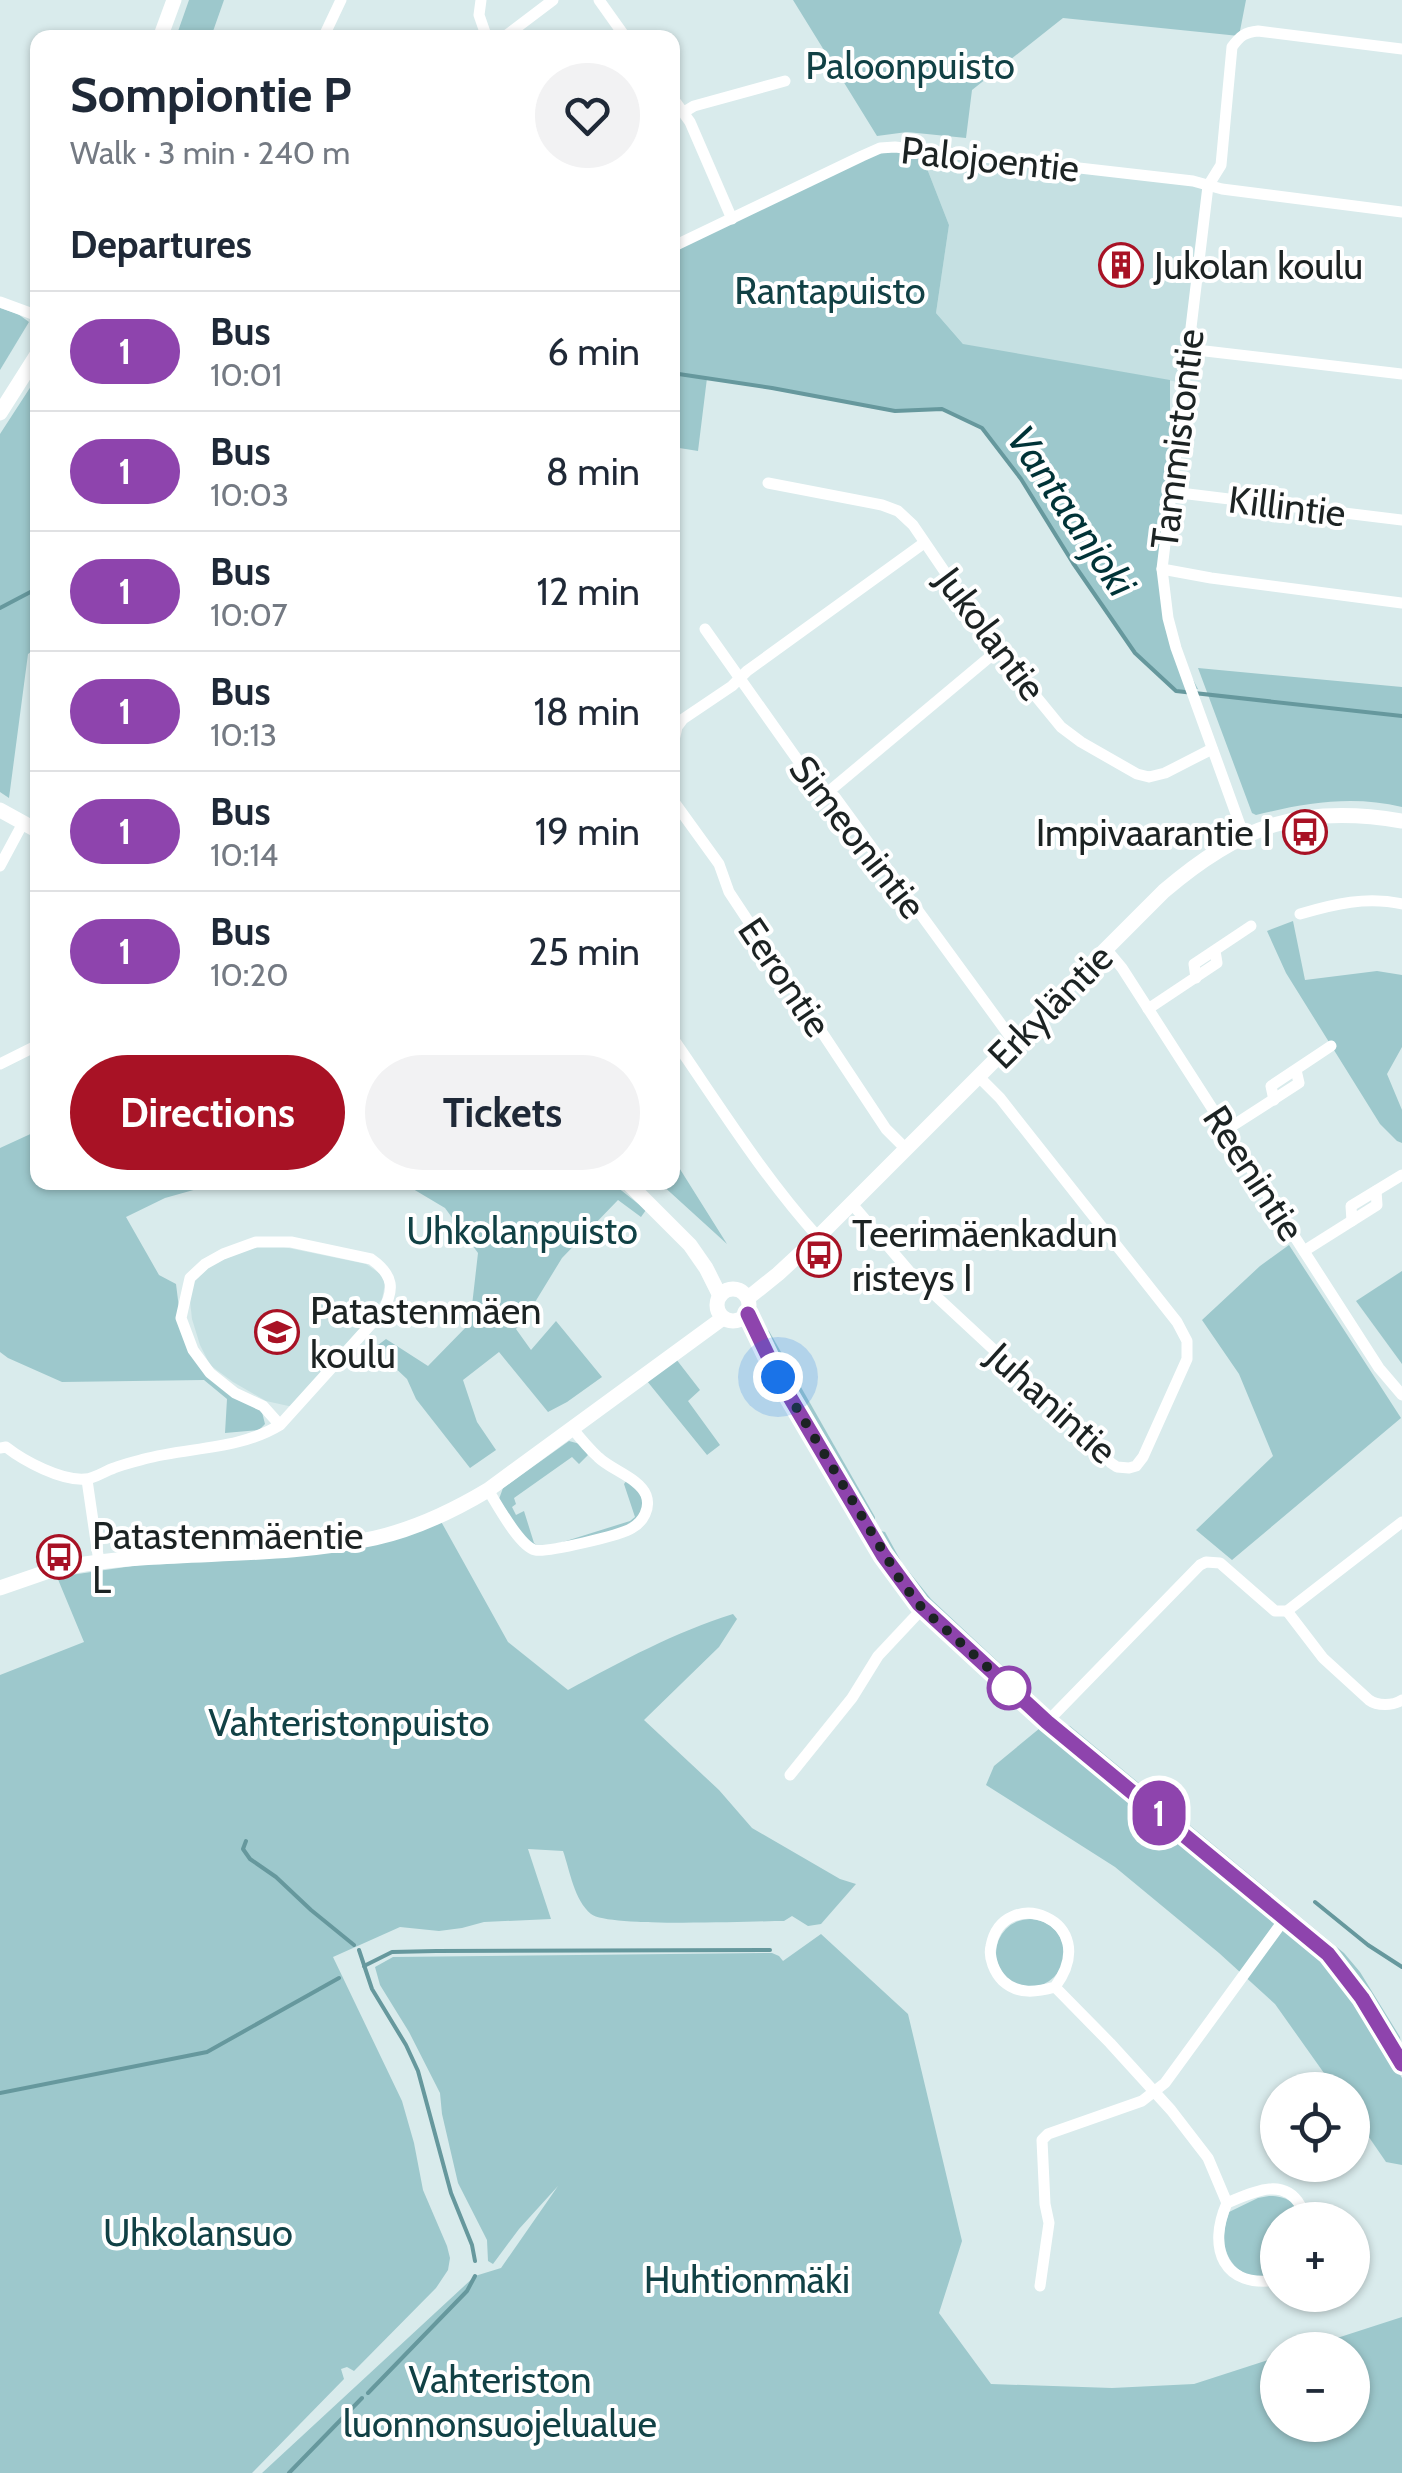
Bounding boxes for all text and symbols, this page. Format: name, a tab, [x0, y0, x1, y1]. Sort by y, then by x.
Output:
park label: Paloonpuisto	[805, 42, 1015, 89]
button: heart	[535, 63, 640, 168]
text: Sompiontie P	[70, 66, 352, 124]
street label: Palojoentie	[899, 126, 1081, 192]
text: Walk · 3 min · 240 m	[70, 133, 350, 172]
text: Departures	[70, 221, 252, 268]
building icon: Jukolan koulu	[1098, 242, 1144, 288]
place label: Jukolan koulu	[1153, 242, 1363, 289]
park label: Rantapuisto	[734, 267, 926, 314]
text: Bus	[210, 308, 271, 355]
street label: Tammistontie	[1140, 326, 1214, 552]
text: 6 min	[547, 328, 640, 375]
text: 1	[119, 330, 131, 373]
text: 10:01	[210, 355, 282, 394]
water label: Vantaanjoki	[997, 417, 1147, 606]
text: Bus	[210, 428, 271, 475]
text: 8 min	[546, 448, 640, 495]
text: 1	[119, 450, 131, 493]
text: 10:03	[210, 475, 289, 514]
street label: Killintie	[1226, 476, 1348, 536]
text: Bus	[210, 548, 271, 595]
street label: Jukolantie	[925, 557, 1056, 710]
text: 12 min	[537, 568, 640, 615]
text: 1	[119, 570, 131, 613]
text: 10:07	[210, 595, 288, 634]
text: Bus	[210, 668, 271, 715]
text: 18 min	[533, 688, 640, 735]
text: 1	[119, 690, 131, 733]
text: 10:13	[210, 715, 277, 754]
street label: Simeonintie	[780, 746, 936, 928]
text: Bus	[210, 788, 271, 835]
text: 19 min	[535, 808, 640, 855]
place label: Impivaarantie I	[1036, 809, 1272, 856]
bus stop icon: Impivaarantie I	[1282, 809, 1328, 855]
text: 1	[119, 810, 131, 853]
text: 10:14	[210, 835, 278, 874]
text: Bus	[210, 908, 271, 955]
street label: Eerontie	[728, 908, 842, 1046]
text: 25 min	[528, 928, 640, 975]
text: 1	[119, 930, 131, 973]
street label: Erkyläntie	[978, 934, 1122, 1078]
text: 10:20	[210, 955, 289, 994]
button: Directions	[70, 1055, 345, 1170]
button: Tickets	[365, 1055, 640, 1170]
street label: Reenintie	[1193, 1097, 1315, 1249]
park label: Uhkolanpuisto	[406, 1207, 638, 1254]
place label: Teerimäenkadun risteys I	[852, 1210, 1118, 1301]
bus stop icon: Teerimäenkadun risteys I	[796, 1232, 842, 1278]
place label: Patastenmäen koulu	[310, 1287, 541, 1378]
school or university icon: Patastenmäen koulu	[254, 1309, 300, 1355]
street label: Juhanintie	[977, 1332, 1127, 1474]
your location	[753, 1352, 803, 1402]
place label: Patastenmäentie L	[92, 1512, 363, 1603]
bus stop icon: Patastenmäentie L	[36, 1534, 82, 1580]
unlabelled marker	[988, 1667, 1030, 1709]
park label: Vahteristonpuisto	[208, 1699, 490, 1746]
line badge: 1	[1126, 1780, 1192, 1846]
text: 1	[1153, 1792, 1165, 1835]
map controls	[1260, 2072, 1370, 2442]
button: locate	[1260, 2072, 1370, 2182]
button: +	[1260, 2202, 1370, 2312]
park label: Uhkolansuo	[103, 2209, 293, 2256]
park label: Huhtionmäki	[644, 2256, 850, 2303]
button: −	[1260, 2332, 1370, 2442]
park label: Vahteriston luonnonsuojelualue	[343, 2356, 657, 2447]

